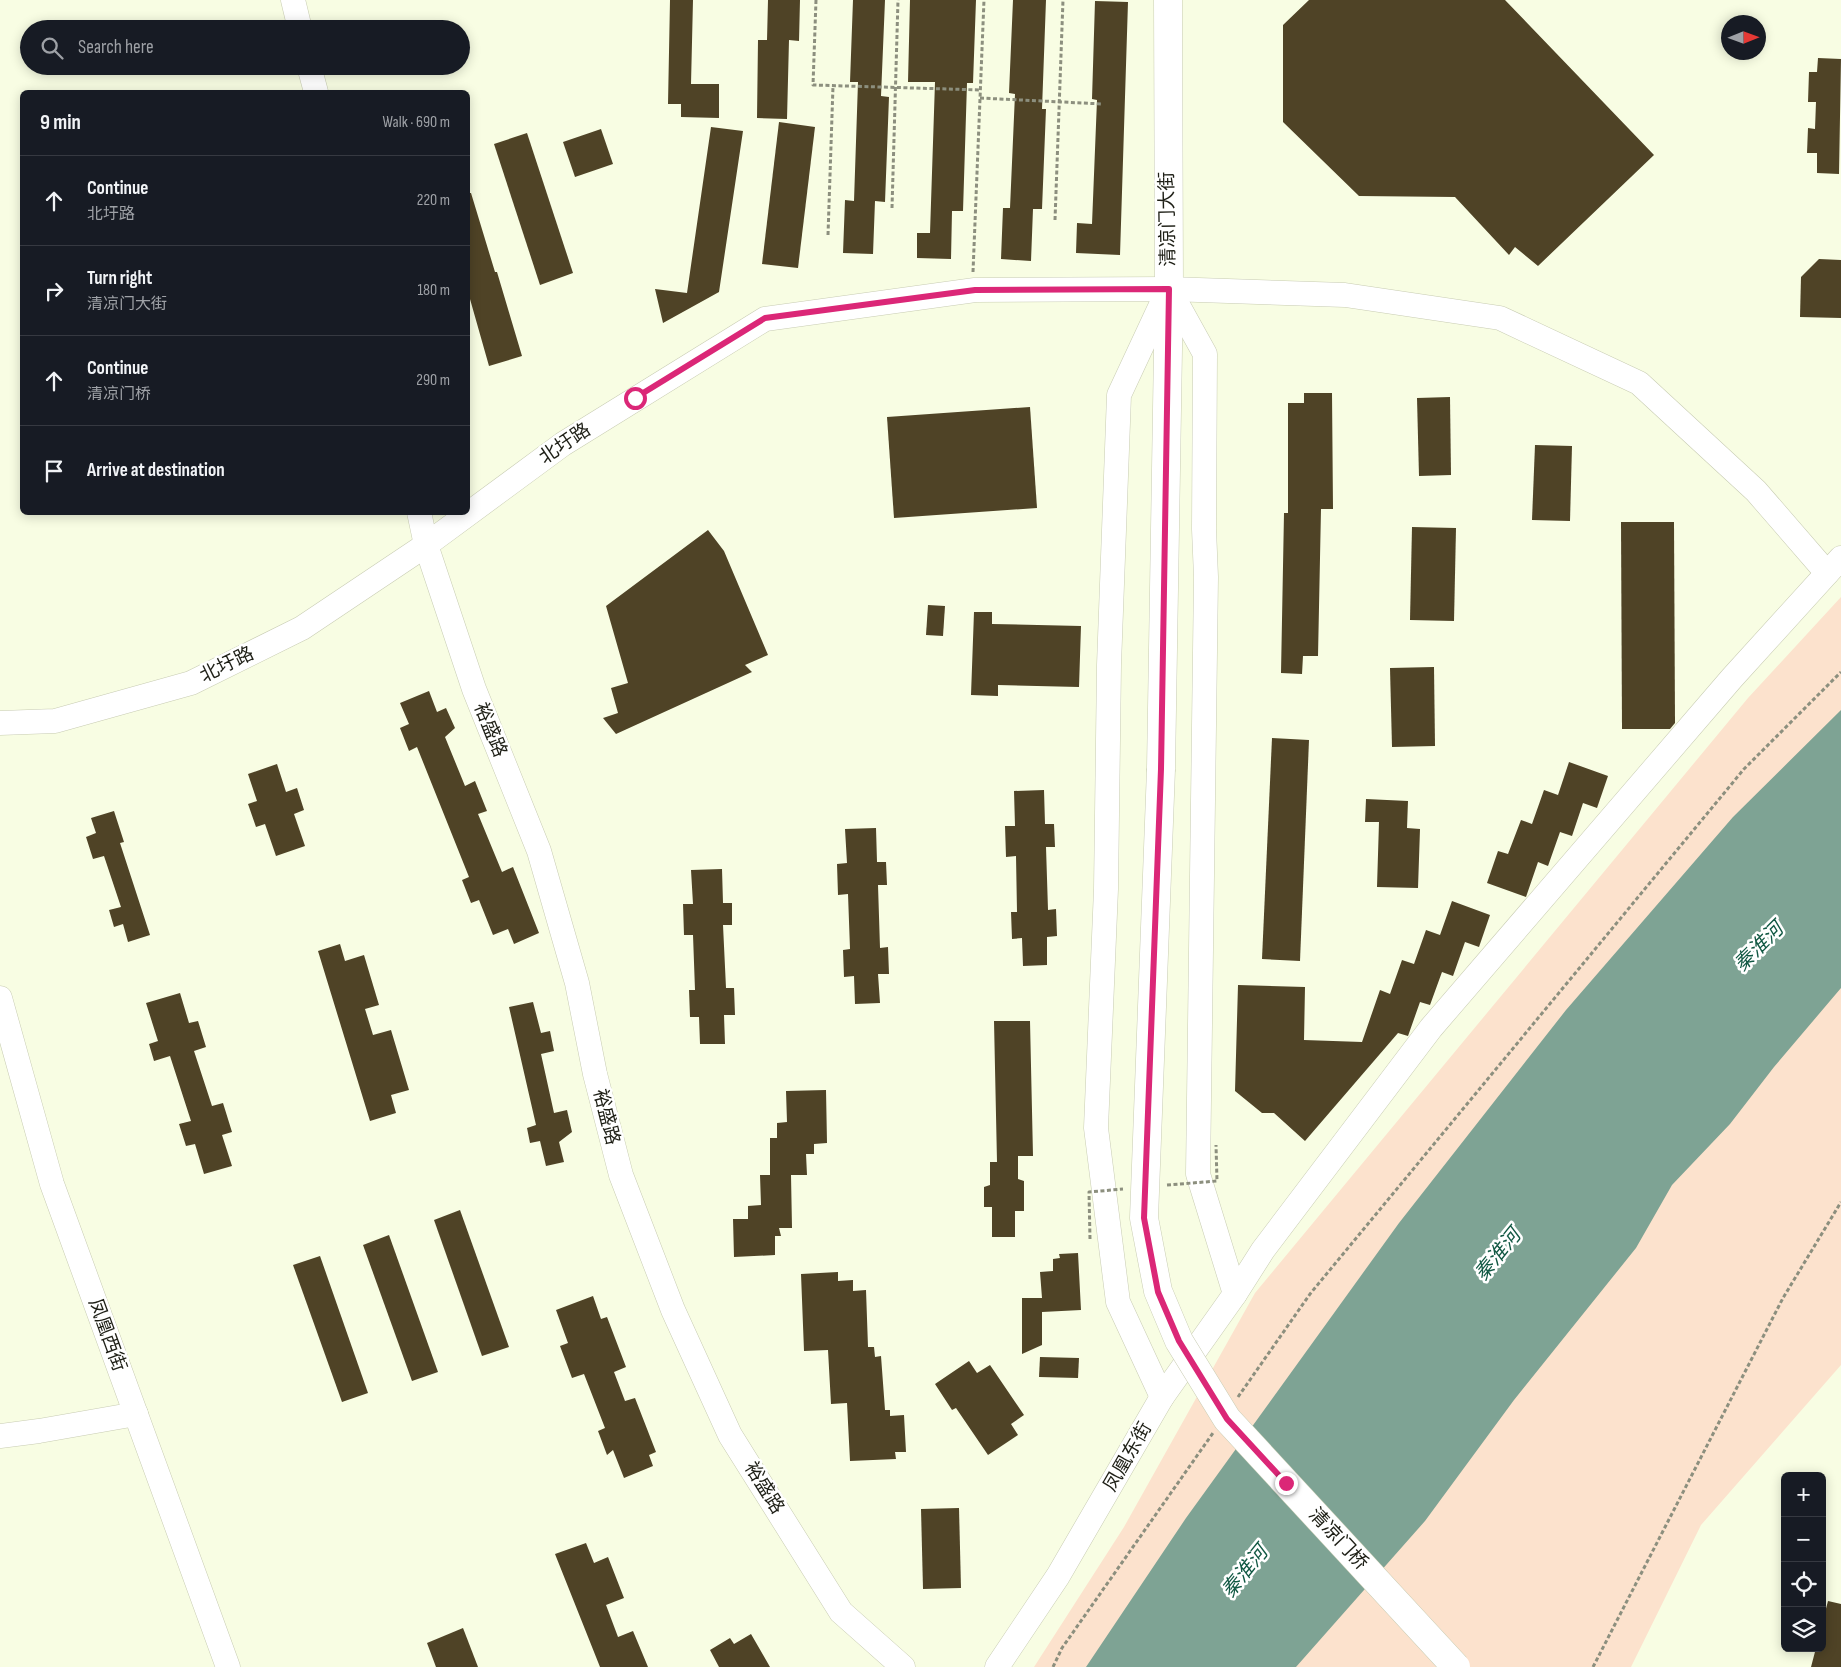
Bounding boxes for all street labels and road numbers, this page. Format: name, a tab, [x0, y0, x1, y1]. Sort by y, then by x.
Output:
street label: 清凉门大街	[1156, 171, 1180, 267]
street label: 北圩路	[535, 419, 595, 469]
street label: 北圩路	[196, 642, 258, 688]
street label: 裕盛路	[469, 699, 511, 761]
street label: 裕盛路	[588, 1087, 624, 1147]
street label: 凤凰西街	[83, 1295, 131, 1375]
street label: 凤凰东街	[1099, 1418, 1157, 1496]
street label: 裕盛路	[739, 1458, 789, 1518]
street label: 清凉门桥	[1304, 1503, 1372, 1575]

